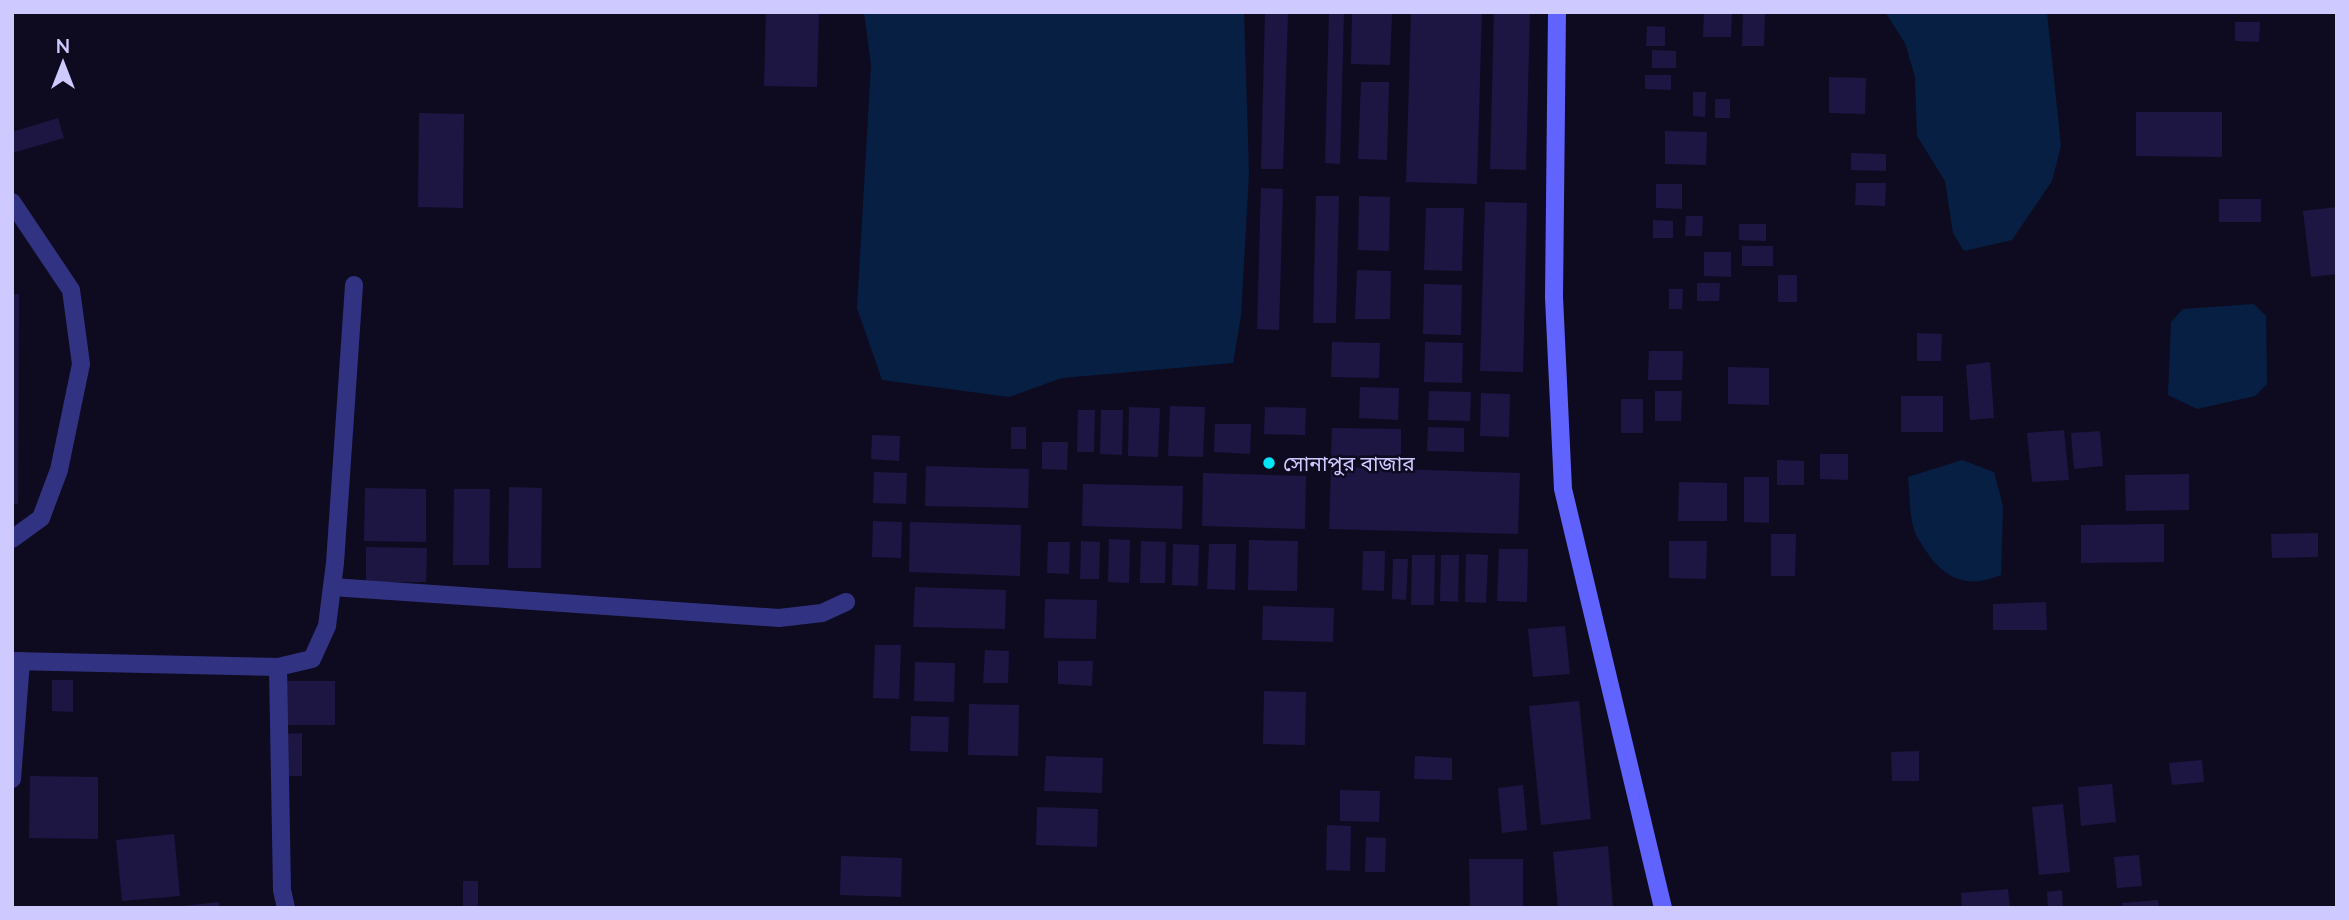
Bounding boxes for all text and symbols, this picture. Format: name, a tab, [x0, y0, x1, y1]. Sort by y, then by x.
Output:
north arrow	[28, 28, 98, 98]
text: N	[56, 34, 70, 58]
place label: সোনাপুর বাজার	[1283, 450, 1415, 476]
marker: সোনাপুর বাজার	[1261, 455, 1277, 471]

